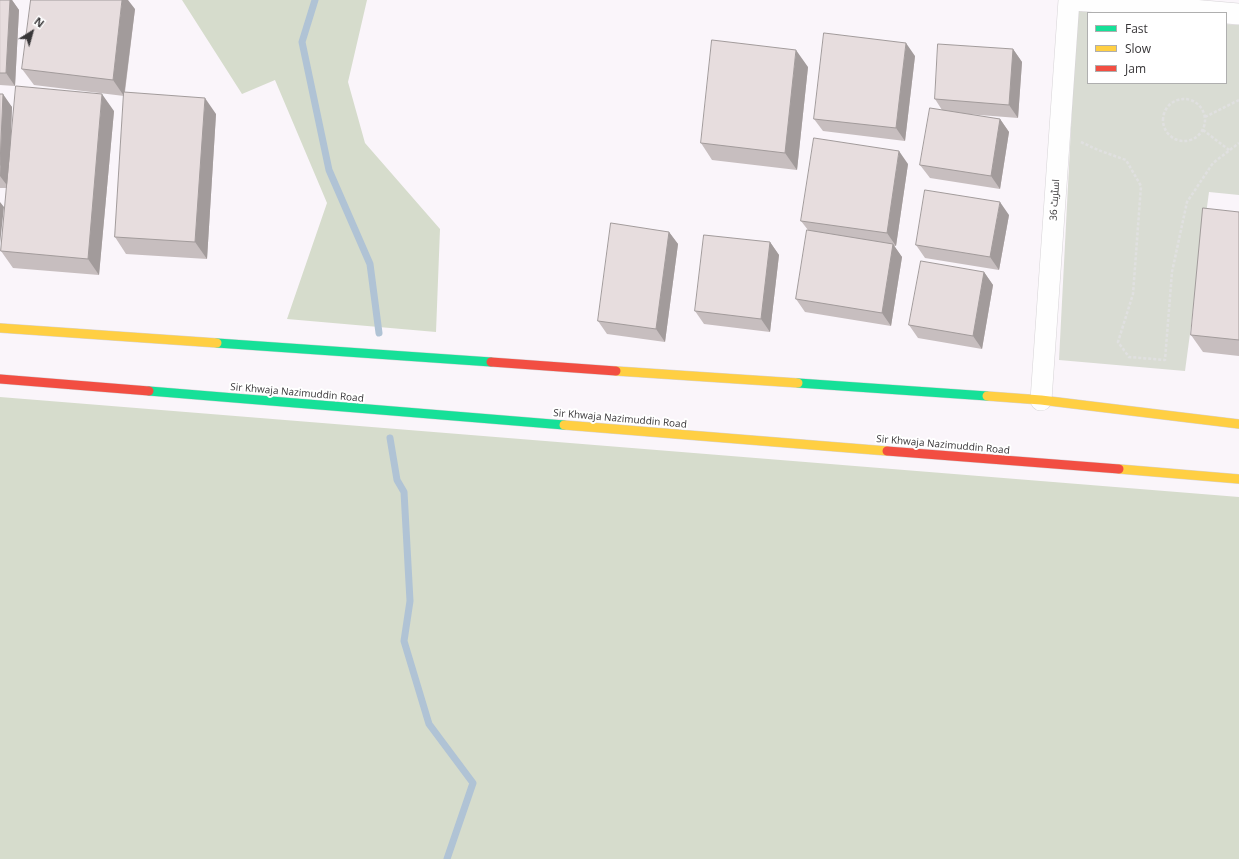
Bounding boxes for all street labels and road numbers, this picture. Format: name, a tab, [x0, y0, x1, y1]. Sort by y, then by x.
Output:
street label: اسٹریٹ 36	[1048, 179, 1062, 221]
street label: Sir Khwaja Nazimuddin Road	[230, 381, 364, 405]
street label: Sir Khwaja Nazimuddin Road	[553, 407, 687, 431]
street label: Sir Khwaja Nazimuddin Road	[876, 433, 1010, 457]

